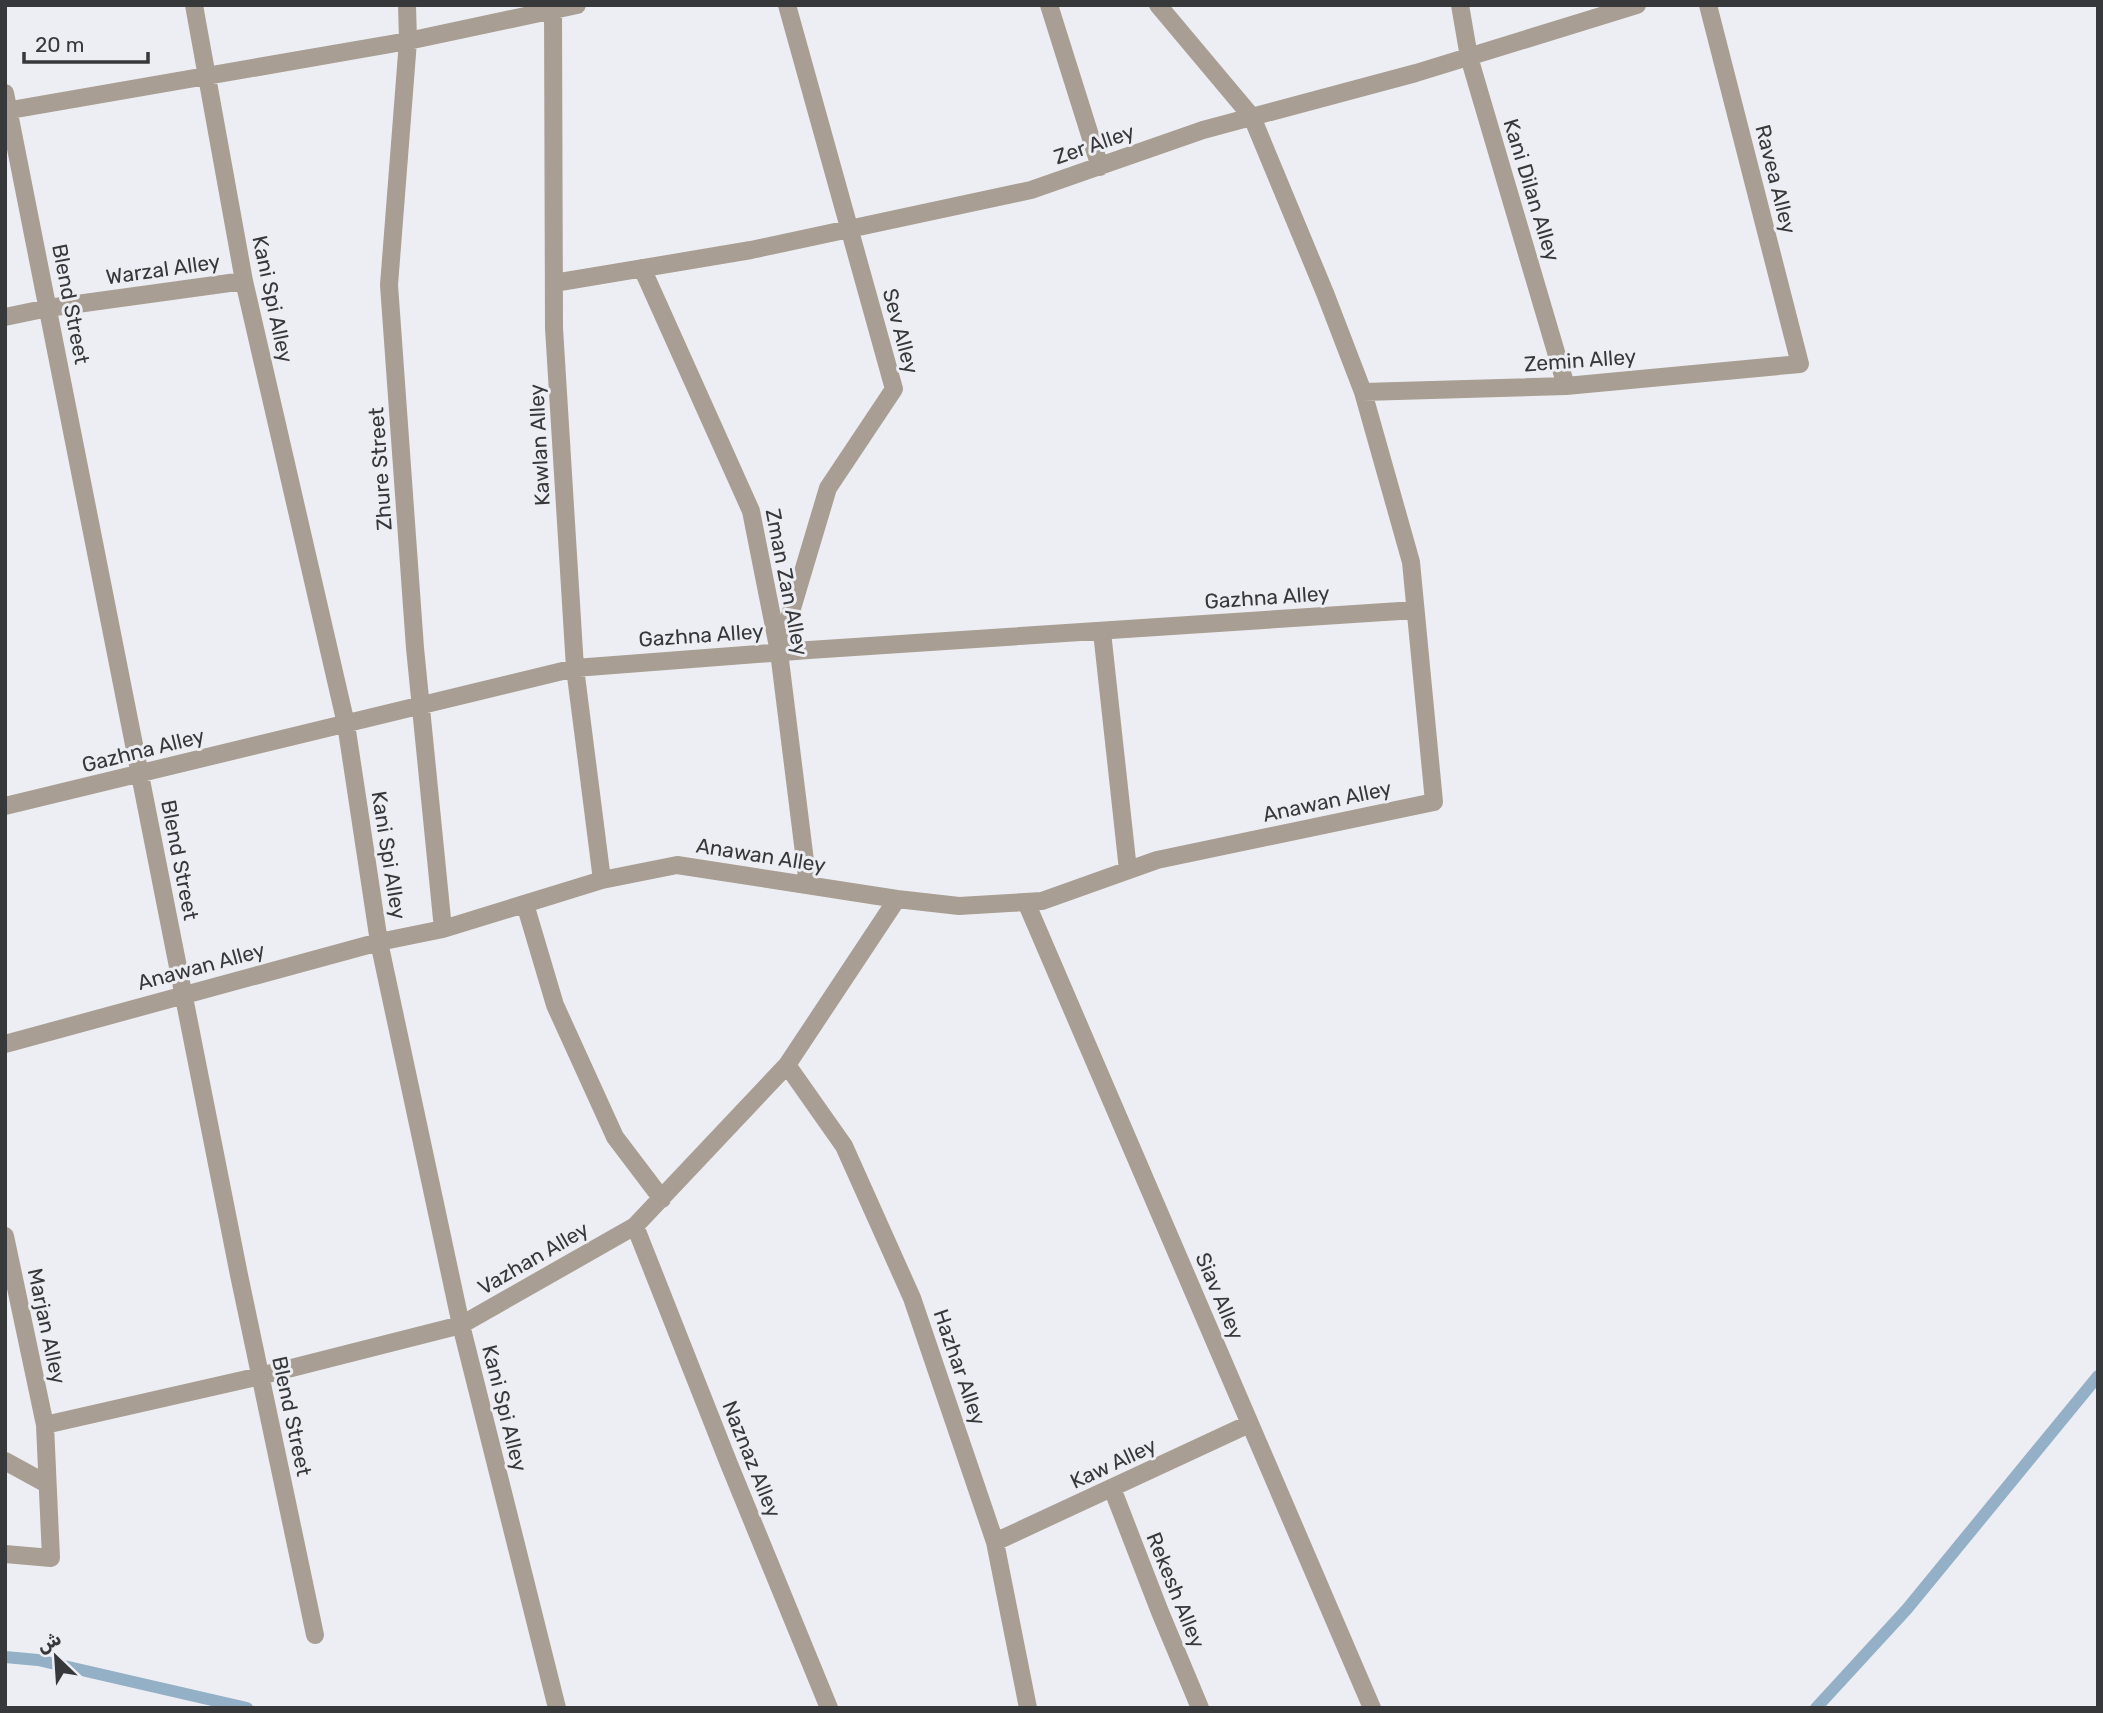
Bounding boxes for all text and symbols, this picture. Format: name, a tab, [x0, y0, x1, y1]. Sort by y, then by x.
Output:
scale bar	[24, 21, 149, 65]
text: 20 m	[35, 32, 84, 57]
street label: Kani Dilan Alley	[1498, 116, 1566, 265]
street label: Zer Alley	[1051, 118, 1138, 169]
street label: Ravea Alley	[1750, 122, 1802, 237]
street label: Kani Spi Alley	[247, 233, 299, 365]
street label: Blend Street	[47, 242, 95, 366]
street label: Warzal Alley	[104, 249, 222, 289]
street label: Sev Alley	[878, 286, 924, 377]
street label: Zemin Alley	[1523, 344, 1637, 376]
street label: Kawlan Alley	[523, 383, 555, 507]
street label: Zhure Street	[363, 407, 397, 531]
street label: Zman Zan Alley	[760, 506, 814, 658]
street label: Gazhna Alley	[1204, 580, 1331, 614]
street label: Gazhna Alley	[638, 618, 765, 652]
street label: Gazhna Alley	[79, 723, 207, 777]
street label: Anawan Alley	[1260, 775, 1394, 827]
street label: Kani Spi Alley	[367, 789, 412, 921]
street label: Blend Street	[156, 798, 204, 922]
street label: Anawan Alley	[694, 832, 828, 878]
street label: Anawan Alley	[134, 937, 268, 995]
street label: Vazhan Alley	[473, 1216, 593, 1300]
street label: Siav Alley	[1190, 1249, 1250, 1344]
street label: Marjan Alley	[23, 1266, 72, 1387]
street label: Hazhar Alley	[928, 1306, 992, 1429]
street label: Kani Spi Alley	[477, 1342, 533, 1474]
street label: Blend Street	[267, 1354, 317, 1478]
street label: Naznaz Alley	[717, 1397, 787, 1521]
street label: Kaw Alley	[1066, 1432, 1160, 1494]
street label: Rekesh Alley	[1141, 1528, 1211, 1652]
north arrow	[21, 1622, 91, 1692]
text: ش	[33, 1627, 65, 1658]

